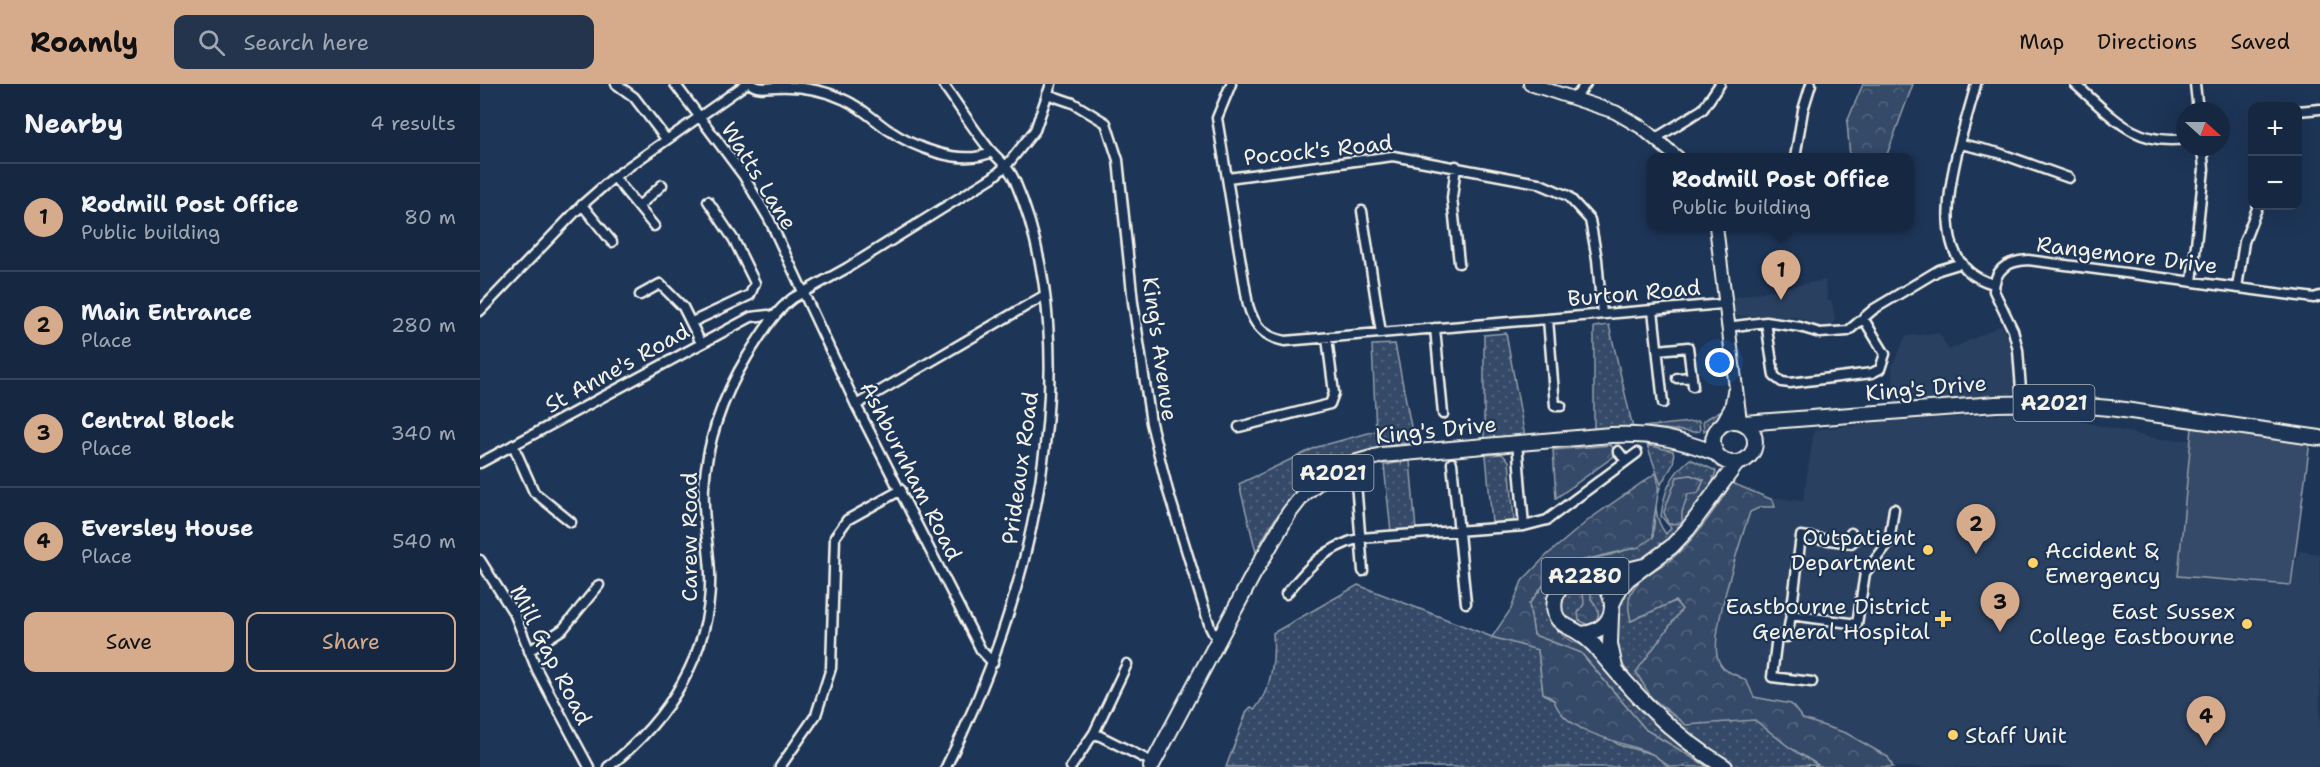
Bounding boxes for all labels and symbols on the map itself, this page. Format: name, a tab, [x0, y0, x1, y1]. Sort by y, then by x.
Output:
north arrow	[2176, 102, 2230, 156]
street label: Watts Lane	[714, 117, 804, 235]
street label: Pocock's Road	[1242, 128, 1394, 172]
street label: Rangemore Drive	[2035, 230, 2219, 280]
pin: 1	[1762, 250, 1800, 300]
street label: Burton Road	[1566, 273, 1702, 313]
street label: King's Avenue	[1136, 275, 1184, 423]
street label: St Anne's Road	[539, 316, 695, 420]
your location	[1705, 348, 1734, 377]
street label: King's Drive	[1864, 368, 1988, 408]
street label: Ashburnham Road	[853, 376, 969, 566]
road number: A2021	[2014, 385, 2094, 421]
street label: Prideaux Road	[995, 389, 1045, 546]
street label: King's Drive	[1374, 409, 1498, 451]
road number: A2021	[1292, 455, 1374, 491]
street label: Carew Road	[675, 472, 704, 602]
pin: 2	[1956, 504, 1996, 554]
place label: Outpatient Department	[1791, 523, 1916, 577]
place label: Accident & Emergency	[2045, 536, 2161, 590]
marker: Outpatient Department	[1921, 543, 1935, 557]
marker: Accident & Emergency	[2026, 556, 2040, 570]
road number: A2280	[1542, 558, 1628, 594]
street label: Mill Gap Road	[503, 580, 599, 730]
pin: 3	[1980, 582, 2020, 632]
place label: Eastbourne District General Hospital	[1725, 592, 1930, 646]
place label: East Sussex College Eastbourne	[2029, 597, 2235, 651]
marker: Eastbourne District General Hospital	[1934, 610, 1952, 628]
marker: East Sussex College Eastbourne	[2240, 617, 2254, 631]
pin: 4	[2186, 696, 2226, 746]
place label: Staff Unit	[1965, 721, 2067, 750]
marker: Staff Unit	[1946, 728, 1960, 742]

